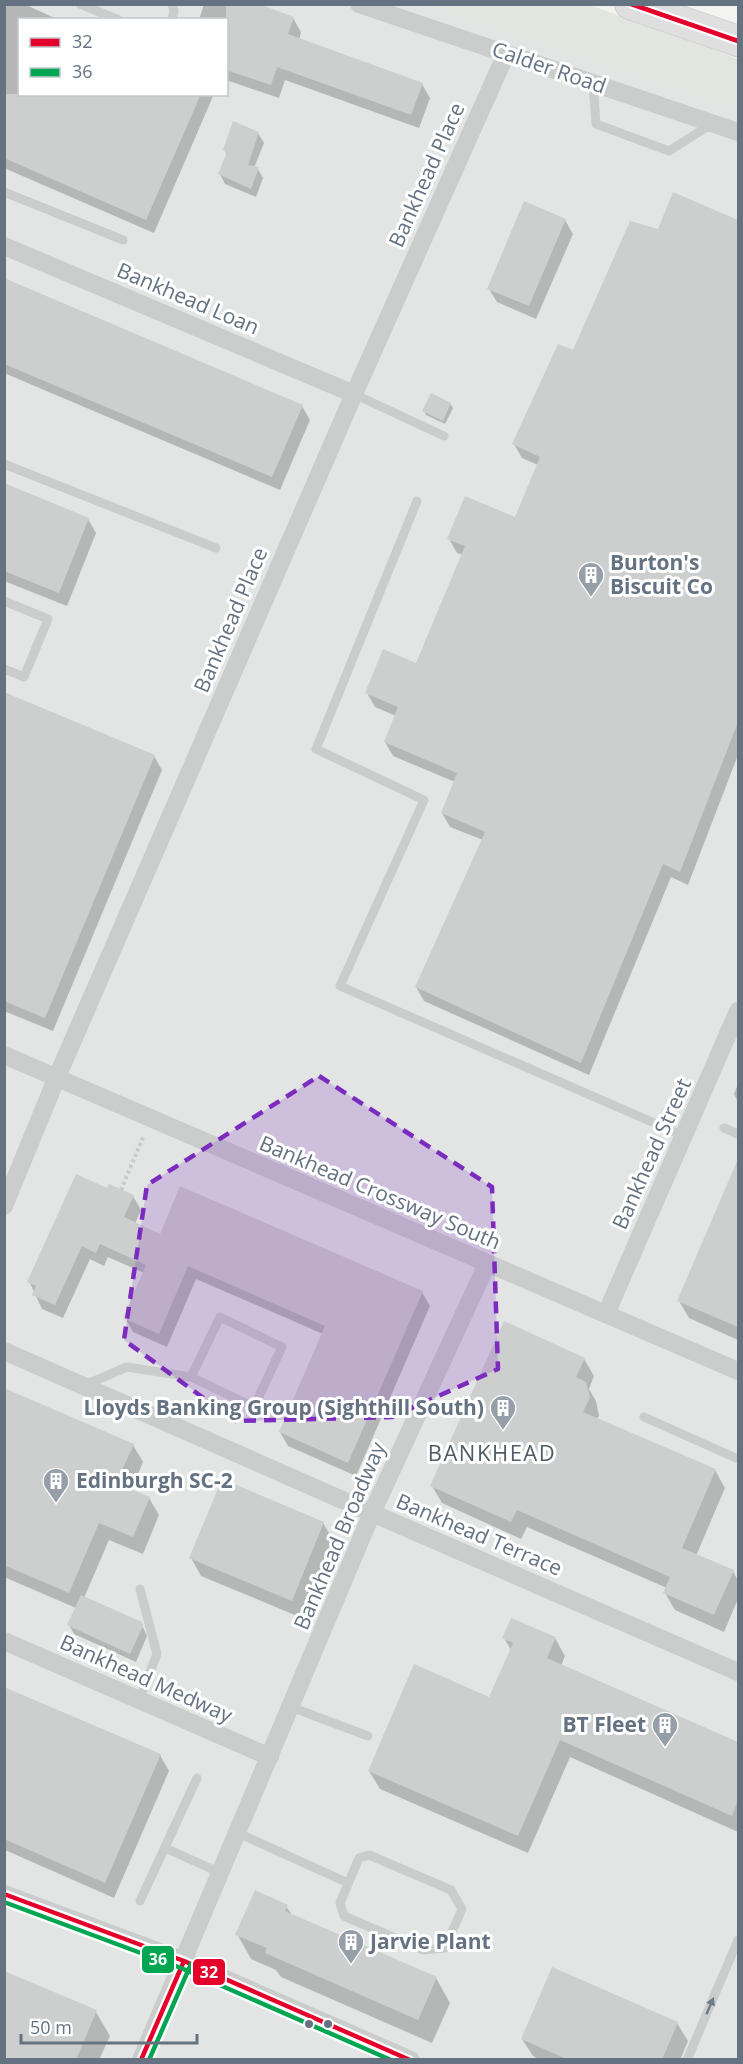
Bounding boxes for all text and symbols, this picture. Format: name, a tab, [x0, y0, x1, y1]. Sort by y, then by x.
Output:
legend	[18, 18, 228, 96]
text: 32	[72, 29, 93, 53]
street label: Calder Road	[489, 34, 610, 100]
text: 36	[72, 59, 93, 83]
street label: Bankhead Place	[382, 98, 470, 251]
street label: Bankhead Loan	[113, 256, 264, 341]
street label: Bankhead Place	[187, 543, 273, 697]
place label: Burton's Biscuit Co	[610, 548, 713, 600]
building icon: Burton's Biscuit Co	[576, 560, 606, 598]
street label: Bankhead Street	[605, 1074, 697, 1233]
street label: Bankhead Crossway South	[255, 1128, 505, 1256]
place label: Lloyds Banking Group (Sighthill South)	[83, 1393, 484, 1421]
building icon: Lloyds Banking Group (Sighthill South)	[488, 1393, 518, 1431]
street label: Bankhead Broadway	[287, 1437, 392, 1634]
district label: BANKHEAD	[428, 1437, 556, 1467]
building icon: Edinburgh SC-2	[41, 1466, 71, 1504]
place label: Edinburgh SC-2	[76, 1466, 233, 1494]
street label: Bankhead Terrace	[392, 1486, 567, 1582]
street label: Bankhead Medway	[56, 1628, 237, 1729]
place label: BT Fleet	[562, 1710, 646, 1738]
building icon: BT Fleet	[650, 1710, 680, 1748]
building icon: Jarvie Plant	[336, 1927, 366, 1965]
place label: Jarvie Plant	[368, 1927, 491, 1955]
line badge: 36	[141, 1945, 175, 1974]
text: 36	[149, 1948, 167, 1970]
line badge: 32	[192, 1958, 226, 1986]
text: 32	[200, 1961, 218, 1983]
one-way arrow	[705, 1996, 715, 2014]
scale bar	[21, 2007, 196, 2045]
text: 50 m	[30, 2015, 72, 2039]
unlabelled marker	[303, 2018, 315, 2030]
unlabelled marker	[322, 2018, 334, 2030]

